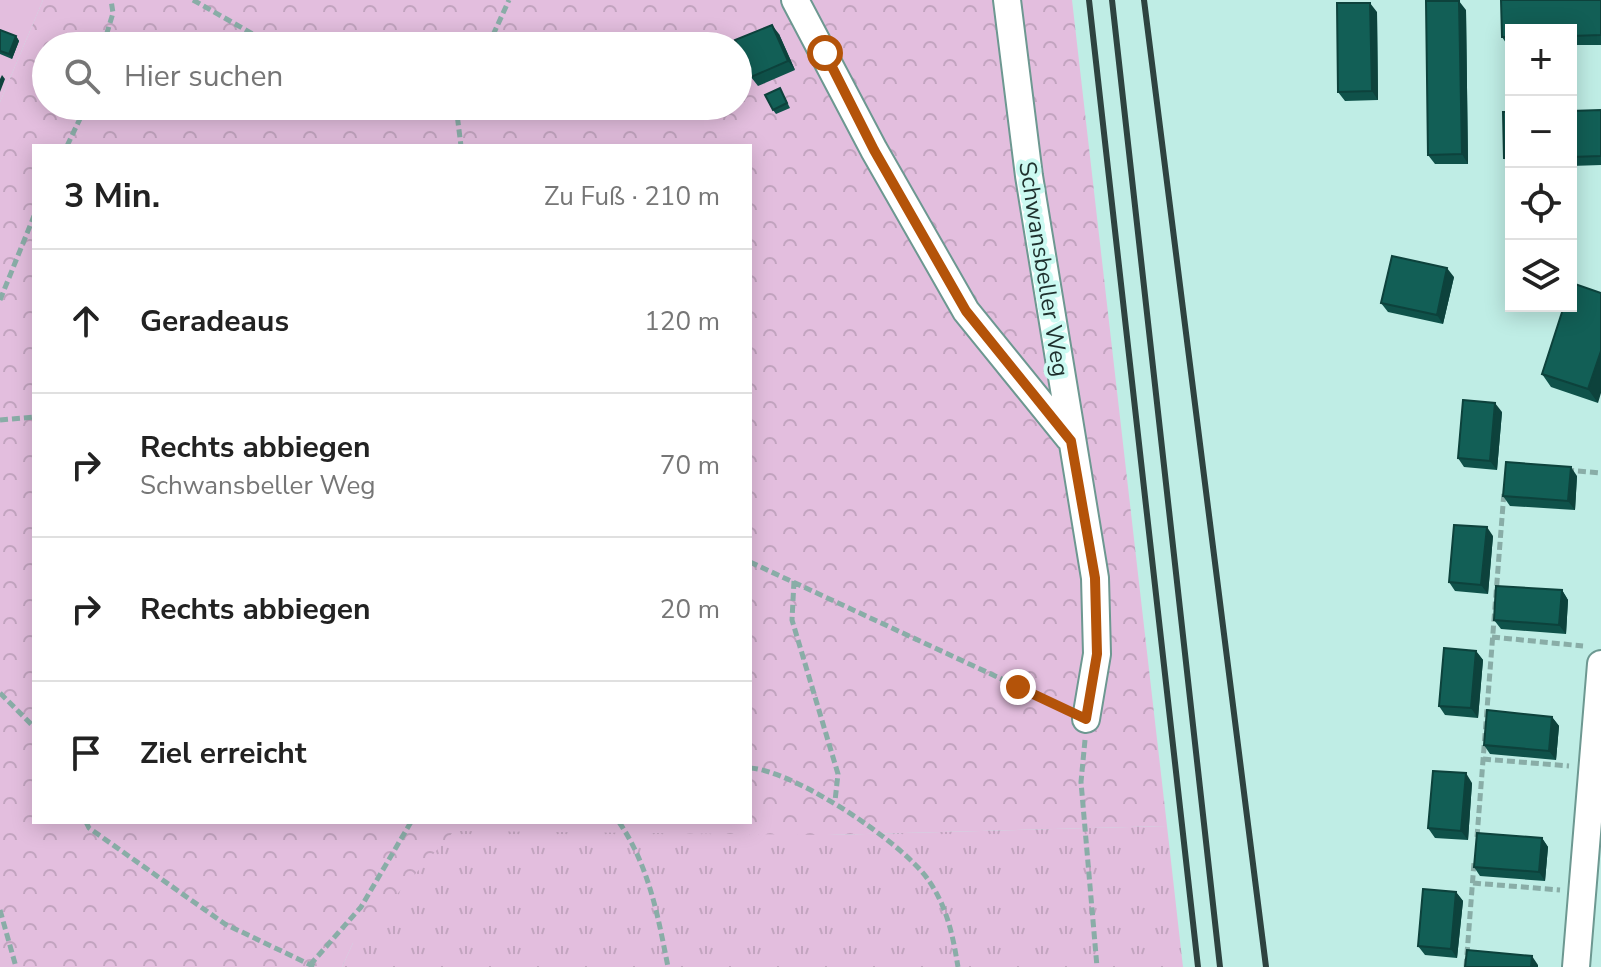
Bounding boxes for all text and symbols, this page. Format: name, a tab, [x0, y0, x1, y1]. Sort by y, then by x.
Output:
map controls	[1505, 24, 1577, 312]
button: +	[1505, 24, 1577, 96]
search box	[32, 32, 752, 120]
route start	[807, 35, 843, 71]
icon: search	[60, 54, 104, 98]
text: Hier suchen	[124, 56, 283, 97]
button: −	[1505, 96, 1577, 168]
street label: Schwansbeller Weg	[1011, 159, 1077, 379]
button: locate	[1505, 168, 1577, 240]
text: 3 Min.	[64, 173, 160, 219]
text: Zu Fuß · 210 m	[544, 179, 720, 214]
button: layers	[1505, 240, 1577, 312]
icon: ahead	[64, 299, 108, 343]
text: Geradeaus	[140, 301, 289, 342]
text: 120 m	[644, 304, 720, 339]
text: Rechts abbiegen	[140, 427, 371, 468]
icon: right	[64, 443, 108, 487]
text: 70 m	[660, 448, 720, 483]
text: Schwansbeller Weg	[140, 468, 376, 503]
icon: right	[64, 587, 108, 631]
text: Rechts abbiegen	[140, 589, 371, 630]
text: 20 m	[660, 592, 720, 627]
route end	[1000, 669, 1036, 705]
icon: arrive	[64, 731, 108, 775]
text: Ziel erreicht	[140, 733, 306, 774]

